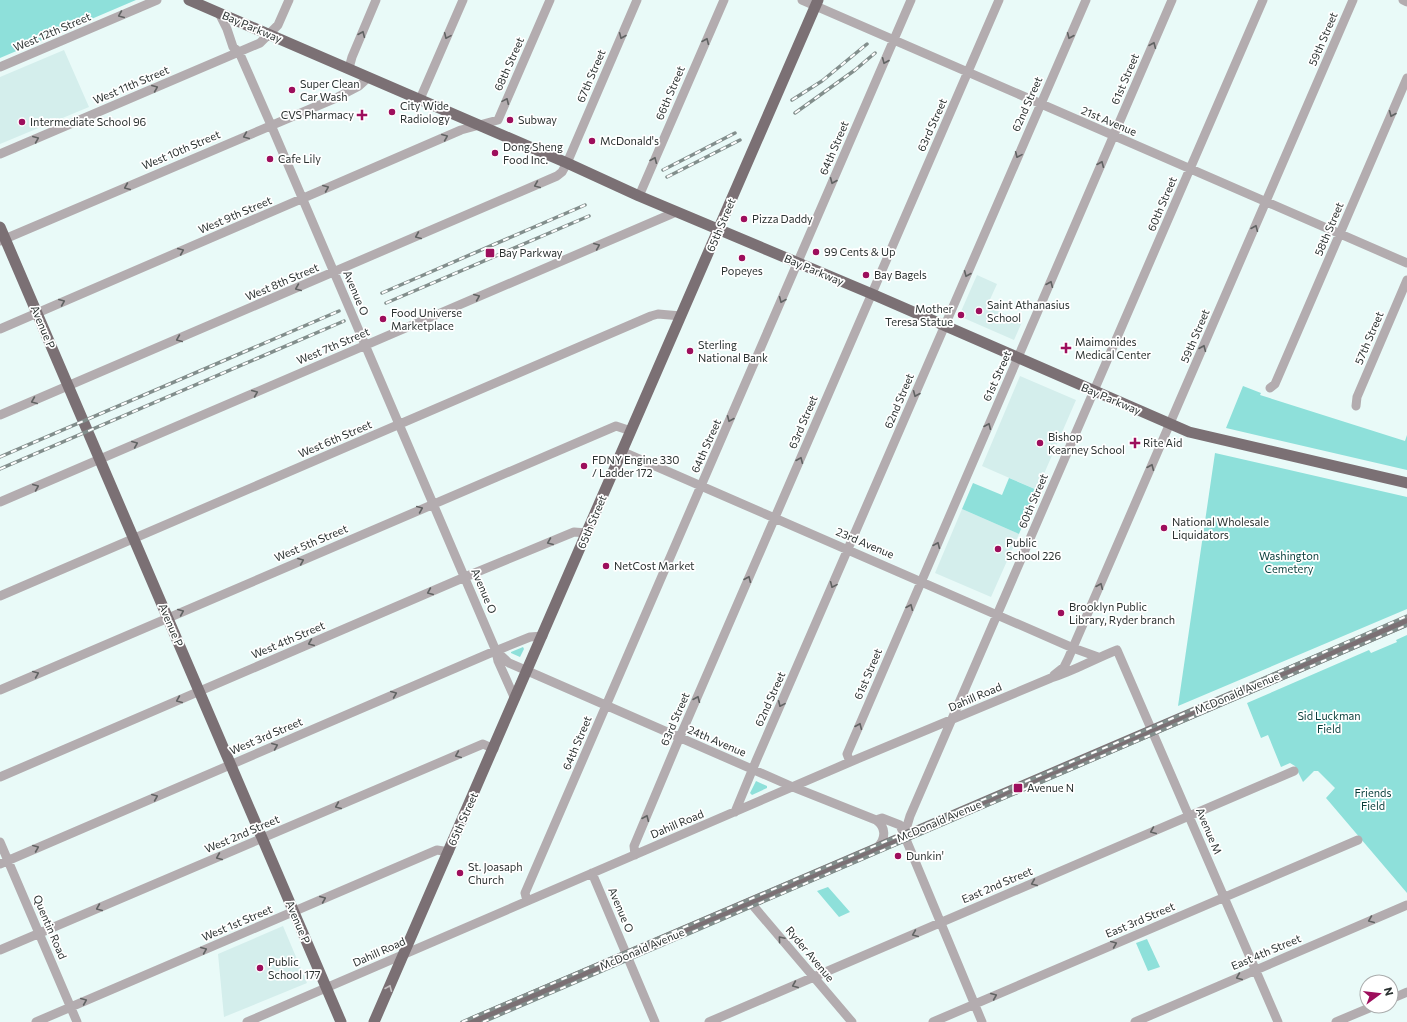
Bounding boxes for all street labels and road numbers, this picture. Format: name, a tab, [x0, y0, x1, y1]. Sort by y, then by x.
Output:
street label: Bay Parkway	[220, 8, 284, 45]
street label: West 12th Street	[11, 9, 93, 54]
street label: 59th Street	[1305, 10, 1340, 68]
street label: 68th Street	[491, 35, 526, 93]
street label: 67th Street	[574, 47, 608, 104]
street label: 61st Street	[1108, 51, 1141, 106]
street label: West 11th Street	[91, 62, 171, 106]
street label: 66th Street	[652, 63, 687, 122]
street label: 62nd Street	[1009, 74, 1045, 133]
street label: 63rd Street	[914, 96, 949, 153]
street label: 21st Avenue	[1079, 103, 1139, 138]
street label: 64th Street	[816, 118, 851, 177]
street label: West 10th Street	[140, 127, 222, 172]
street label: 60th Street	[1144, 174, 1179, 233]
street label: West 9th Street	[196, 193, 274, 236]
street label: 65th Street	[703, 196, 738, 254]
street label: 58th Street	[1311, 200, 1346, 258]
street label: Bay Parkway	[782, 251, 846, 288]
street label: West 8th Street	[243, 260, 321, 303]
street label: Avenue O	[341, 268, 372, 317]
street label: Avenue P	[29, 303, 58, 350]
street label: 59th Street	[1177, 307, 1212, 365]
street label: 57th Street	[1352, 309, 1386, 366]
street label: West 7th Street	[295, 324, 372, 367]
street label: 61st Street	[980, 348, 1014, 403]
street label: 62nd Street	[881, 371, 916, 430]
street label: Bay Parkway	[1079, 380, 1143, 417]
street label: 63rd Street	[785, 393, 820, 450]
street label: West 6th Street	[296, 417, 374, 460]
street label: 64th Street	[688, 417, 723, 475]
street label: 60th Street	[1015, 471, 1050, 530]
street label: 65th Street	[574, 493, 609, 551]
street label: West 5th Street	[272, 521, 350, 564]
street label: 23rd Avenue	[834, 524, 896, 561]
street label: Avenue O	[469, 566, 500, 615]
street label: Avenue P	[157, 601, 186, 648]
street label: West 4th Street	[249, 618, 327, 661]
street label: 61st Street	[851, 646, 884, 701]
street label: 62nd Street	[752, 669, 788, 728]
street label: McDonald Avenue	[1193, 669, 1281, 716]
street label: Dahill Road	[946, 680, 1003, 714]
street label: 63rd Street	[657, 690, 692, 747]
street label: 64th Street	[559, 713, 594, 772]
street label: West 3rd Street	[227, 714, 305, 757]
street label: 24th Avenue	[686, 722, 748, 759]
street label: 65th Street	[445, 790, 480, 847]
street label: McDonald Avenue	[895, 797, 983, 844]
street label: Avenue M	[1194, 806, 1225, 856]
street label: Dahill Road	[648, 807, 705, 841]
street label: West 2nd Street	[203, 812, 282, 855]
street label: East 2nd Street	[959, 864, 1035, 905]
street label: Avenue O	[606, 885, 637, 934]
street label: Quentin Road	[31, 893, 70, 961]
street label: Avenue P	[284, 898, 313, 945]
street label: East 3rd Street	[1103, 899, 1177, 940]
street label: West 1st Street	[200, 902, 274, 943]
street label: Ryder Avenue	[783, 923, 837, 984]
street label: McDonald Avenue	[598, 925, 686, 972]
street label: East 4th Street	[1229, 931, 1303, 972]
street label: Dahill Road	[350, 934, 407, 969]

